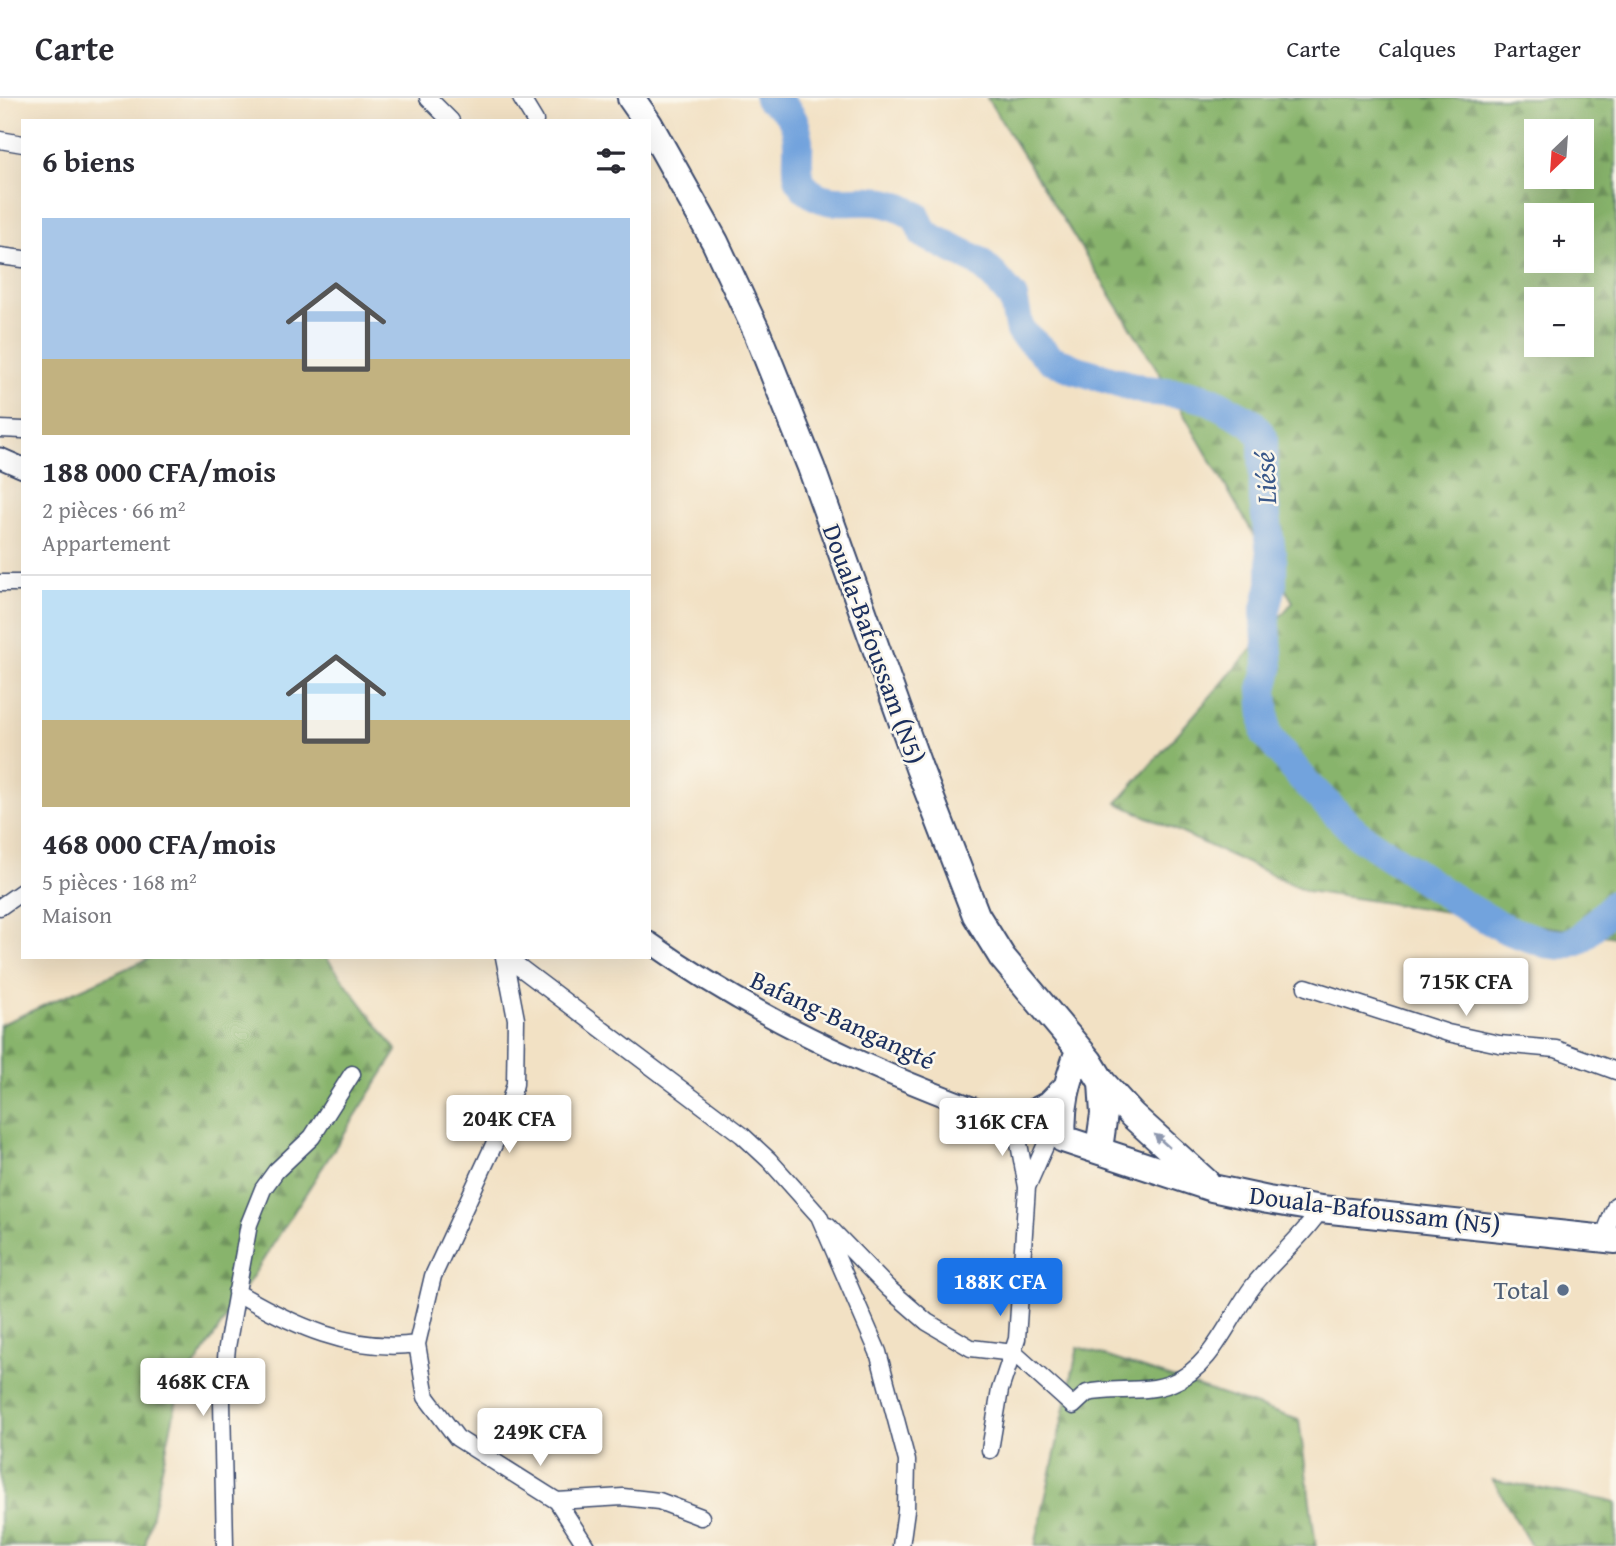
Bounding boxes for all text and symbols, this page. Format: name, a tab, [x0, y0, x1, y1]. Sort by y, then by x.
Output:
text: Carte	[35, 24, 114, 72]
text: Carte	[1286, 31, 1340, 66]
text: Calques	[1378, 31, 1456, 66]
text: Partager	[1494, 31, 1581, 66]
north arrow	[1524, 119, 1594, 189]
map controls	[1524, 119, 1594, 357]
text: 6 biens	[42, 139, 135, 183]
icon: filters	[592, 142, 630, 180]
button: +	[1524, 203, 1594, 273]
icon: home	[273, 264, 399, 390]
button: −	[1524, 287, 1594, 357]
text: 188 000 CFA/mois	[42, 449, 276, 493]
water label: Liésé	[1243, 450, 1286, 506]
text: 2 pièces · 66 m²	[42, 493, 186, 526]
street label: Douala-Bafoussam (N5)	[813, 518, 936, 769]
text: Appartement	[42, 526, 171, 559]
icon: home	[273, 636, 399, 762]
text: 468 000 CFA/mois	[42, 821, 276, 865]
text: 5 pièces · 168 m²	[42, 865, 197, 898]
text: Maison	[42, 898, 112, 931]
pin: 715K CFA	[1394, 958, 1538, 1018]
street label: Bafang-Bangangté	[744, 960, 942, 1079]
text: 715K CFA	[1419, 964, 1513, 997]
pin: 204K CFA	[437, 1096, 581, 1155]
pin: 316K CFA	[930, 1098, 1074, 1158]
text: 204K CFA	[462, 1101, 556, 1134]
text: 316K CFA	[955, 1104, 1049, 1137]
one-way arrow	[1154, 1134, 1171, 1150]
street label: Douala-Bafoussam (N5)	[1247, 1175, 1503, 1244]
pin: 188K CFA	[928, 1258, 1072, 1318]
text: 188K CFA	[953, 1264, 1047, 1297]
place label: Total	[1493, 1270, 1549, 1309]
marker: Total	[1555, 1282, 1571, 1298]
pin: 468K CFA	[131, 1358, 275, 1418]
text: 468K CFA	[156, 1364, 250, 1397]
pin: 249K CFA	[468, 1408, 612, 1468]
text: 249K CFA	[493, 1414, 587, 1447]

